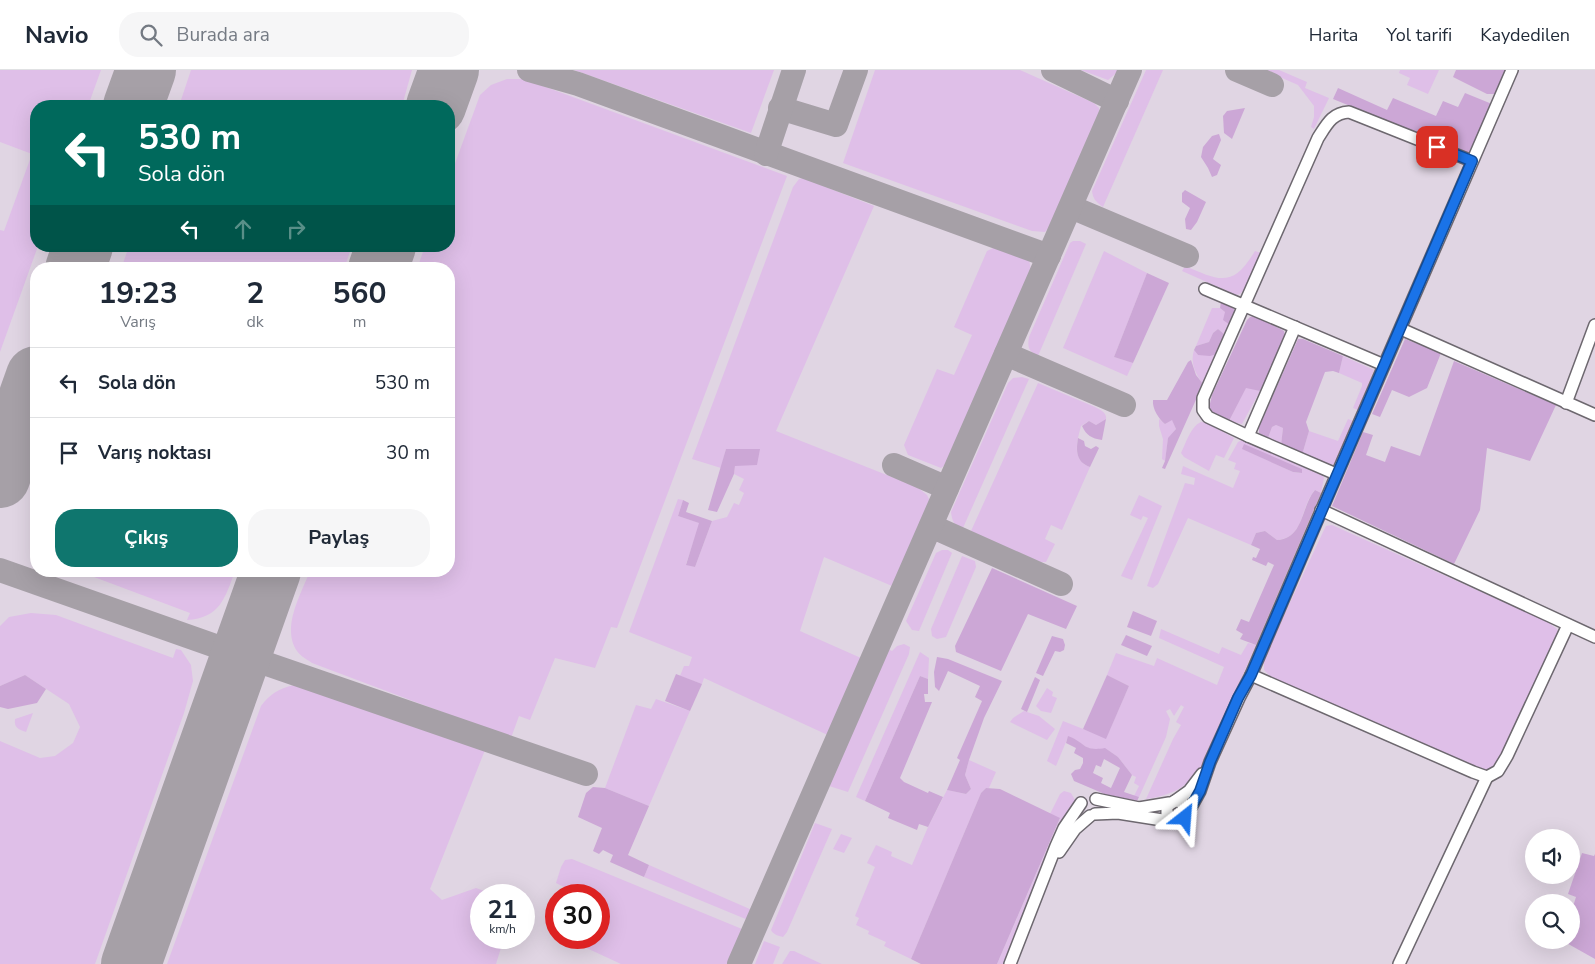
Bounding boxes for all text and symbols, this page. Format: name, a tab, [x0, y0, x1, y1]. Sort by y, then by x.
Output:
search box	[119, 12, 469, 57]
text: Navio	[25, 19, 89, 51]
icon: search	[137, 21, 165, 49]
text: Burada ara	[177, 22, 270, 48]
text: Harita	[1309, 23, 1358, 47]
text: Yol tarifi	[1386, 23, 1452, 47]
text: Kaydedilen	[1480, 23, 1570, 47]
text: 530 m	[138, 114, 241, 161]
icon: left	[55, 120, 120, 185]
pin	[1416, 126, 1458, 168]
icon: arrive	[1423, 133, 1451, 161]
text: Sola dön	[138, 159, 225, 189]
icon: left	[176, 215, 204, 243]
icon: ahead	[229, 215, 257, 243]
icon: right	[282, 215, 310, 243]
text: 19:23	[98, 273, 178, 314]
text: 2	[246, 273, 264, 314]
text: 560	[333, 273, 387, 314]
text: Varış	[120, 311, 156, 333]
text: dk	[247, 311, 264, 333]
text: m	[353, 311, 366, 333]
icon: left	[55, 369, 83, 397]
text: Sola dön	[98, 370, 176, 396]
text: 530 m	[375, 370, 430, 396]
icon: arrive	[55, 439, 83, 467]
text: Varış noktası	[98, 440, 211, 466]
text: 30 m	[386, 440, 430, 466]
button: Çıkış	[55, 509, 238, 567]
button: Paylaş	[248, 509, 430, 567]
position arrow	[1158, 791, 1210, 843]
map controls	[1525, 829, 1580, 949]
button: sound	[1525, 829, 1580, 884]
speed limit sign: 30	[545, 884, 610, 949]
text: 21	[487, 893, 518, 927]
button: search	[1525, 894, 1580, 949]
text: km/h	[489, 921, 516, 937]

